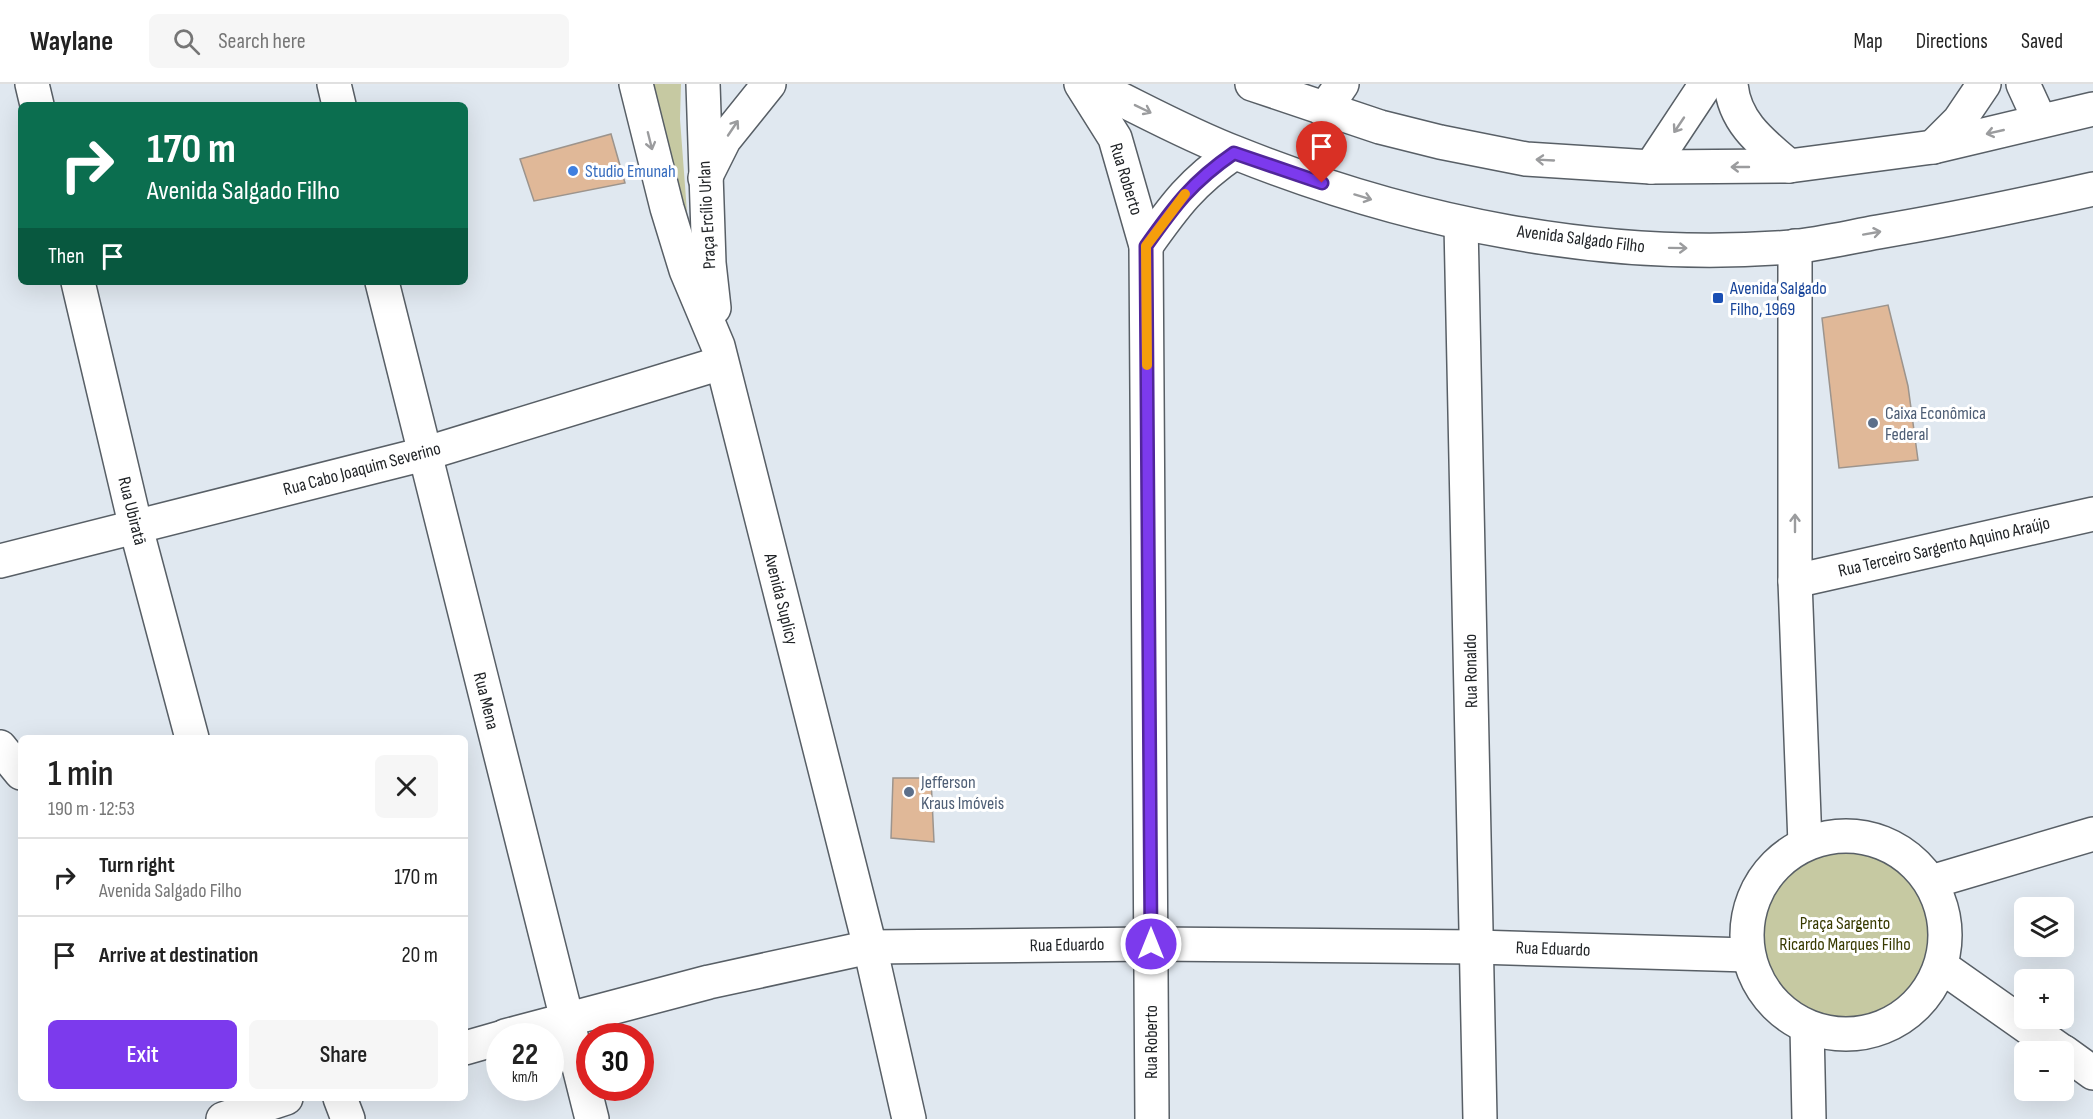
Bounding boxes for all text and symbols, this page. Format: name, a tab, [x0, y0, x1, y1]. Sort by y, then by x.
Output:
search box	[149, 14, 569, 68]
text: Waylane	[30, 25, 113, 58]
icon: search	[170, 25, 203, 58]
text: Search here	[218, 28, 306, 55]
text: Map	[1853, 29, 1883, 54]
text: Directions	[1916, 29, 1988, 54]
text: Saved	[2021, 29, 2063, 54]
one-way arrow	[1133, 104, 1151, 116]
one-way arrow	[1673, 117, 1685, 133]
one-way arrow	[727, 120, 739, 137]
pin	[1296, 121, 1347, 183]
text: 170 m	[147, 124, 236, 175]
icon: right	[48, 126, 126, 204]
one-way arrow	[1986, 127, 2005, 138]
icon: arrive	[1305, 130, 1338, 163]
one-way arrow	[645, 131, 657, 150]
street label: Rua Roberto	[1105, 140, 1147, 218]
one-way arrow	[1536, 155, 1556, 166]
street label: Praça Ercílio Urlan	[694, 160, 720, 270]
place label: Studio Emunah	[585, 161, 676, 182]
one-way arrow	[1731, 161, 1751, 172]
marker: Studio Emunah	[566, 164, 580, 178]
text: Avenida Salgado Filho	[147, 175, 340, 207]
one-way arrow	[1353, 192, 1372, 203]
street label: Avenida Salgado Filho	[1515, 221, 1646, 257]
one-way arrow	[1862, 227, 1881, 238]
icon: arrive	[96, 240, 129, 273]
one-way arrow	[1668, 242, 1688, 254]
text: Then	[48, 243, 84, 270]
place label: Avenida Salgado Filho, 1969	[1729, 278, 1827, 320]
marker: Avenida Salgado Filho, 1969	[1711, 291, 1725, 305]
place label: Caixa Econômica Federal	[1885, 403, 1986, 445]
marker: Caixa Econômica Federal	[1866, 416, 1880, 430]
street label: Rua Cabo Joaquim Severino	[281, 438, 443, 500]
street label: Rua Ubiratã	[113, 475, 151, 547]
street label: Rua Terceiro Sargento Aquino Araújo	[1836, 512, 2052, 582]
one-way arrow	[1789, 513, 1801, 533]
street label: Avenida Suplicy	[759, 550, 803, 647]
street label: Rua Ronaldo	[1460, 634, 1482, 708]
street label: Rua Mena	[469, 670, 503, 732]
text: 1 min	[48, 753, 113, 796]
button: close	[375, 755, 438, 818]
place label: Jefferson Kraus Imóveis	[920, 772, 1004, 814]
marker: Jefferson Kraus Imóveis	[902, 785, 916, 799]
text: 190 m · 12:53	[48, 797, 135, 821]
text: Turn right	[99, 852, 175, 879]
icon: right	[48, 861, 81, 894]
text: 170 m	[394, 864, 438, 891]
text: Avenida Salgado Filho	[99, 879, 242, 903]
map controls	[2014, 897, 2074, 1101]
button: layers	[2014, 897, 2074, 957]
position arrow	[1119, 912, 1183, 976]
park label: Praça Sargento Ricardo Marques Filho	[1779, 913, 1911, 955]
street label: Rua Eduardo	[1029, 934, 1105, 956]
street label: Rua Eduardo	[1515, 937, 1591, 961]
icon: arrive	[48, 939, 81, 972]
text: Arrive at destination	[99, 942, 258, 969]
text: 20 m	[402, 942, 438, 969]
button: +	[2014, 969, 2074, 1029]
street label: Rua Roberto	[1141, 1005, 1162, 1079]
button: Exit	[48, 1020, 237, 1089]
button: Share	[249, 1020, 438, 1089]
speed limit sign: 30	[576, 1023, 654, 1101]
text: 22	[512, 1037, 538, 1073]
button: −	[2014, 1041, 2074, 1101]
text: km/h	[512, 1068, 538, 1087]

